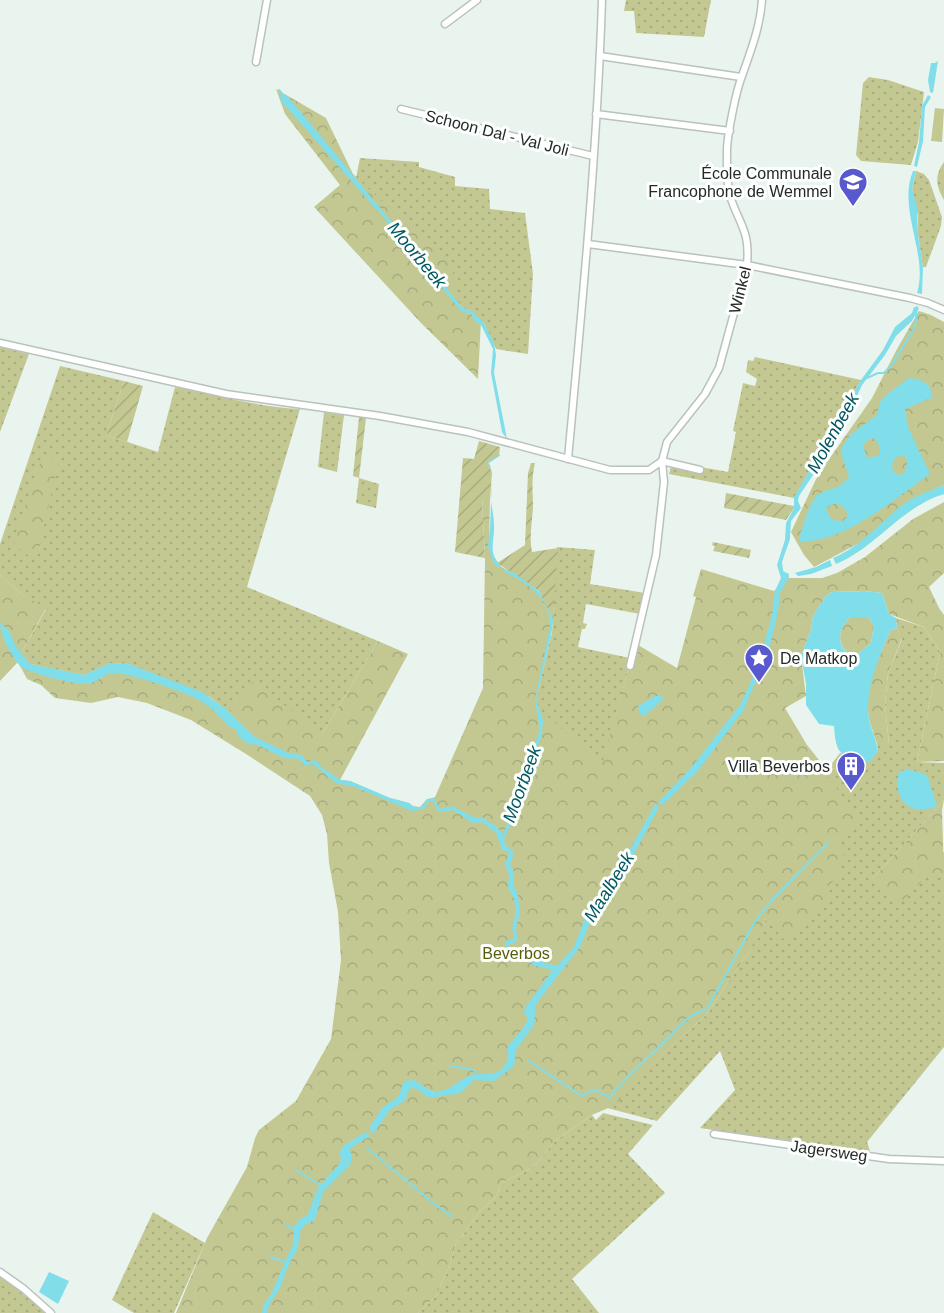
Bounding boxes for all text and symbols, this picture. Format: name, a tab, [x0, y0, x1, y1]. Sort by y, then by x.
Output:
street label: Schoon Dal - Val Joli	[423, 107, 571, 159]
place label: École Communale Francophone de Wemmel	[648, 164, 832, 200]
school or university icon: École Communale Francophone de Wemmel	[837, 166, 869, 208]
water label: Moorbeek	[384, 218, 451, 293]
street label: Winkel	[726, 265, 754, 315]
water label: Molenbeek	[803, 389, 864, 476]
place icon: De Matkop	[743, 642, 775, 684]
place label: De Matkop	[780, 650, 857, 667]
water label: Moorbeek	[499, 742, 545, 825]
building icon: Villa Beverbos	[835, 750, 867, 792]
place label: Villa Beverbos	[728, 758, 830, 775]
water label: Maalbeek	[580, 848, 639, 925]
park label: Beverbos	[482, 945, 550, 962]
street label: Jagersweg	[790, 1137, 868, 1165]

